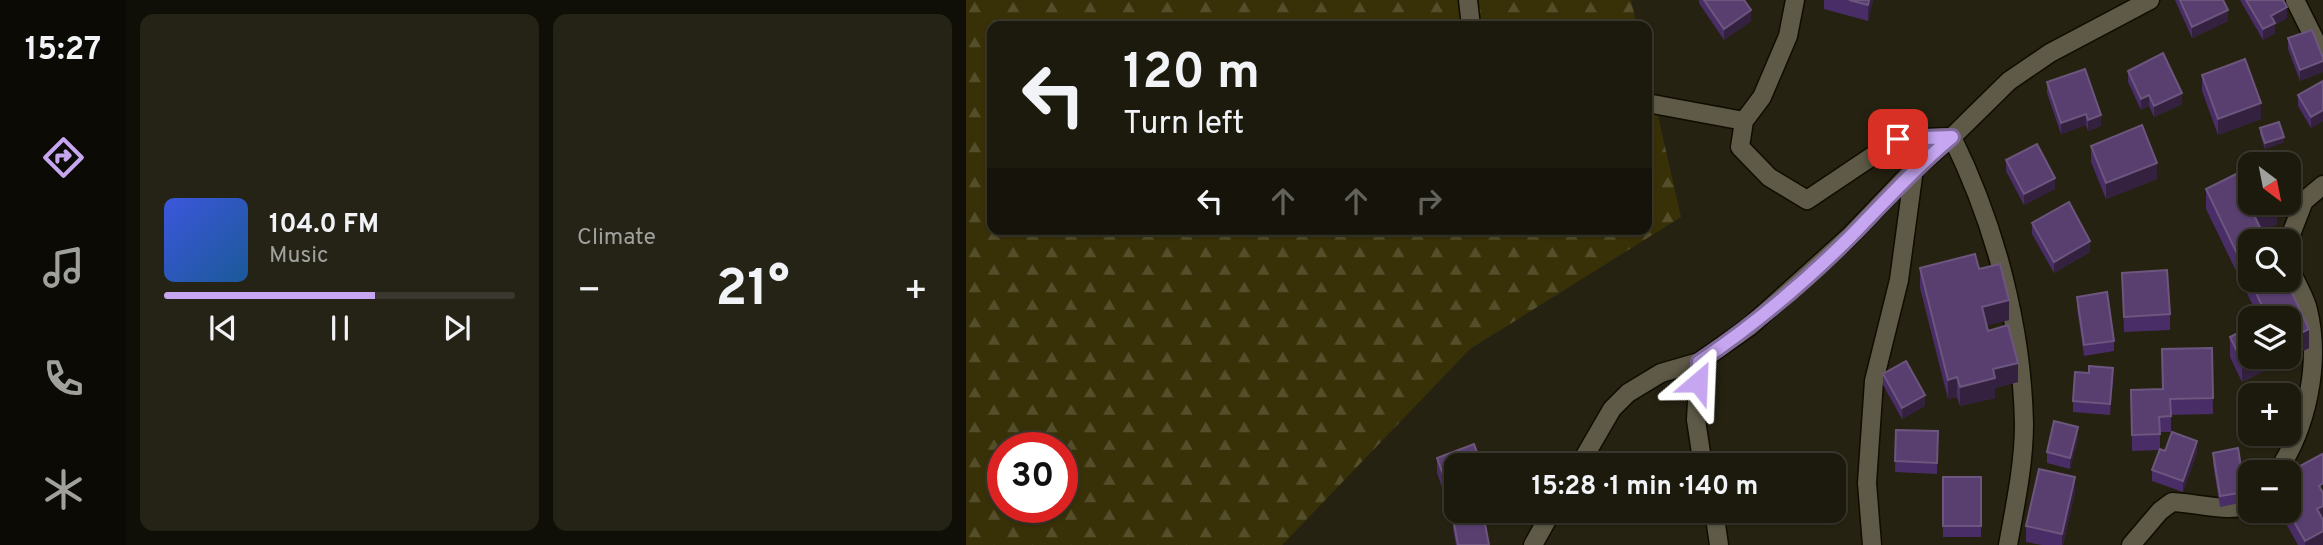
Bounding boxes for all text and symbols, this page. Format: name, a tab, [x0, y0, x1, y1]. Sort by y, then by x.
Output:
text: 15:27	[25, 31, 101, 71]
text: 120 m	[1123, 44, 1260, 106]
icon: left	[1008, 49, 1099, 140]
text: Turn left	[1123, 105, 1244, 145]
pin	[1868, 109, 1928, 169]
icon: arrive	[1879, 120, 1917, 158]
icon: directions	[39, 133, 88, 182]
north arrow	[2238, 152, 2301, 215]
map controls	[2238, 152, 2301, 523]
icon: left	[1191, 182, 1229, 220]
icon: ahead	[1264, 182, 1302, 220]
icon: ahead	[1337, 182, 1375, 220]
icon: right	[1410, 182, 1448, 220]
text: 104.0 FM	[269, 209, 379, 242]
text: Climate	[577, 224, 656, 253]
button: search	[2238, 229, 2301, 292]
text: Music	[269, 242, 329, 271]
icon: music	[39, 243, 88, 292]
text: 21°	[715, 258, 790, 324]
text: −	[577, 268, 602, 317]
text: +	[903, 268, 928, 317]
button: layers	[2238, 306, 2301, 369]
icon: previous	[204, 309, 242, 347]
icon: pause	[321, 309, 359, 347]
icon: next	[438, 309, 476, 347]
position arrow	[1661, 345, 1735, 419]
icon: phone	[39, 354, 88, 403]
button: +	[2238, 383, 2301, 446]
speed limit sign: 30	[987, 432, 1078, 523]
button: −	[2238, 460, 2301, 523]
icon: climate	[39, 465, 88, 514]
text: 15:28 · 1 min · 140 m	[1532, 471, 1758, 504]

